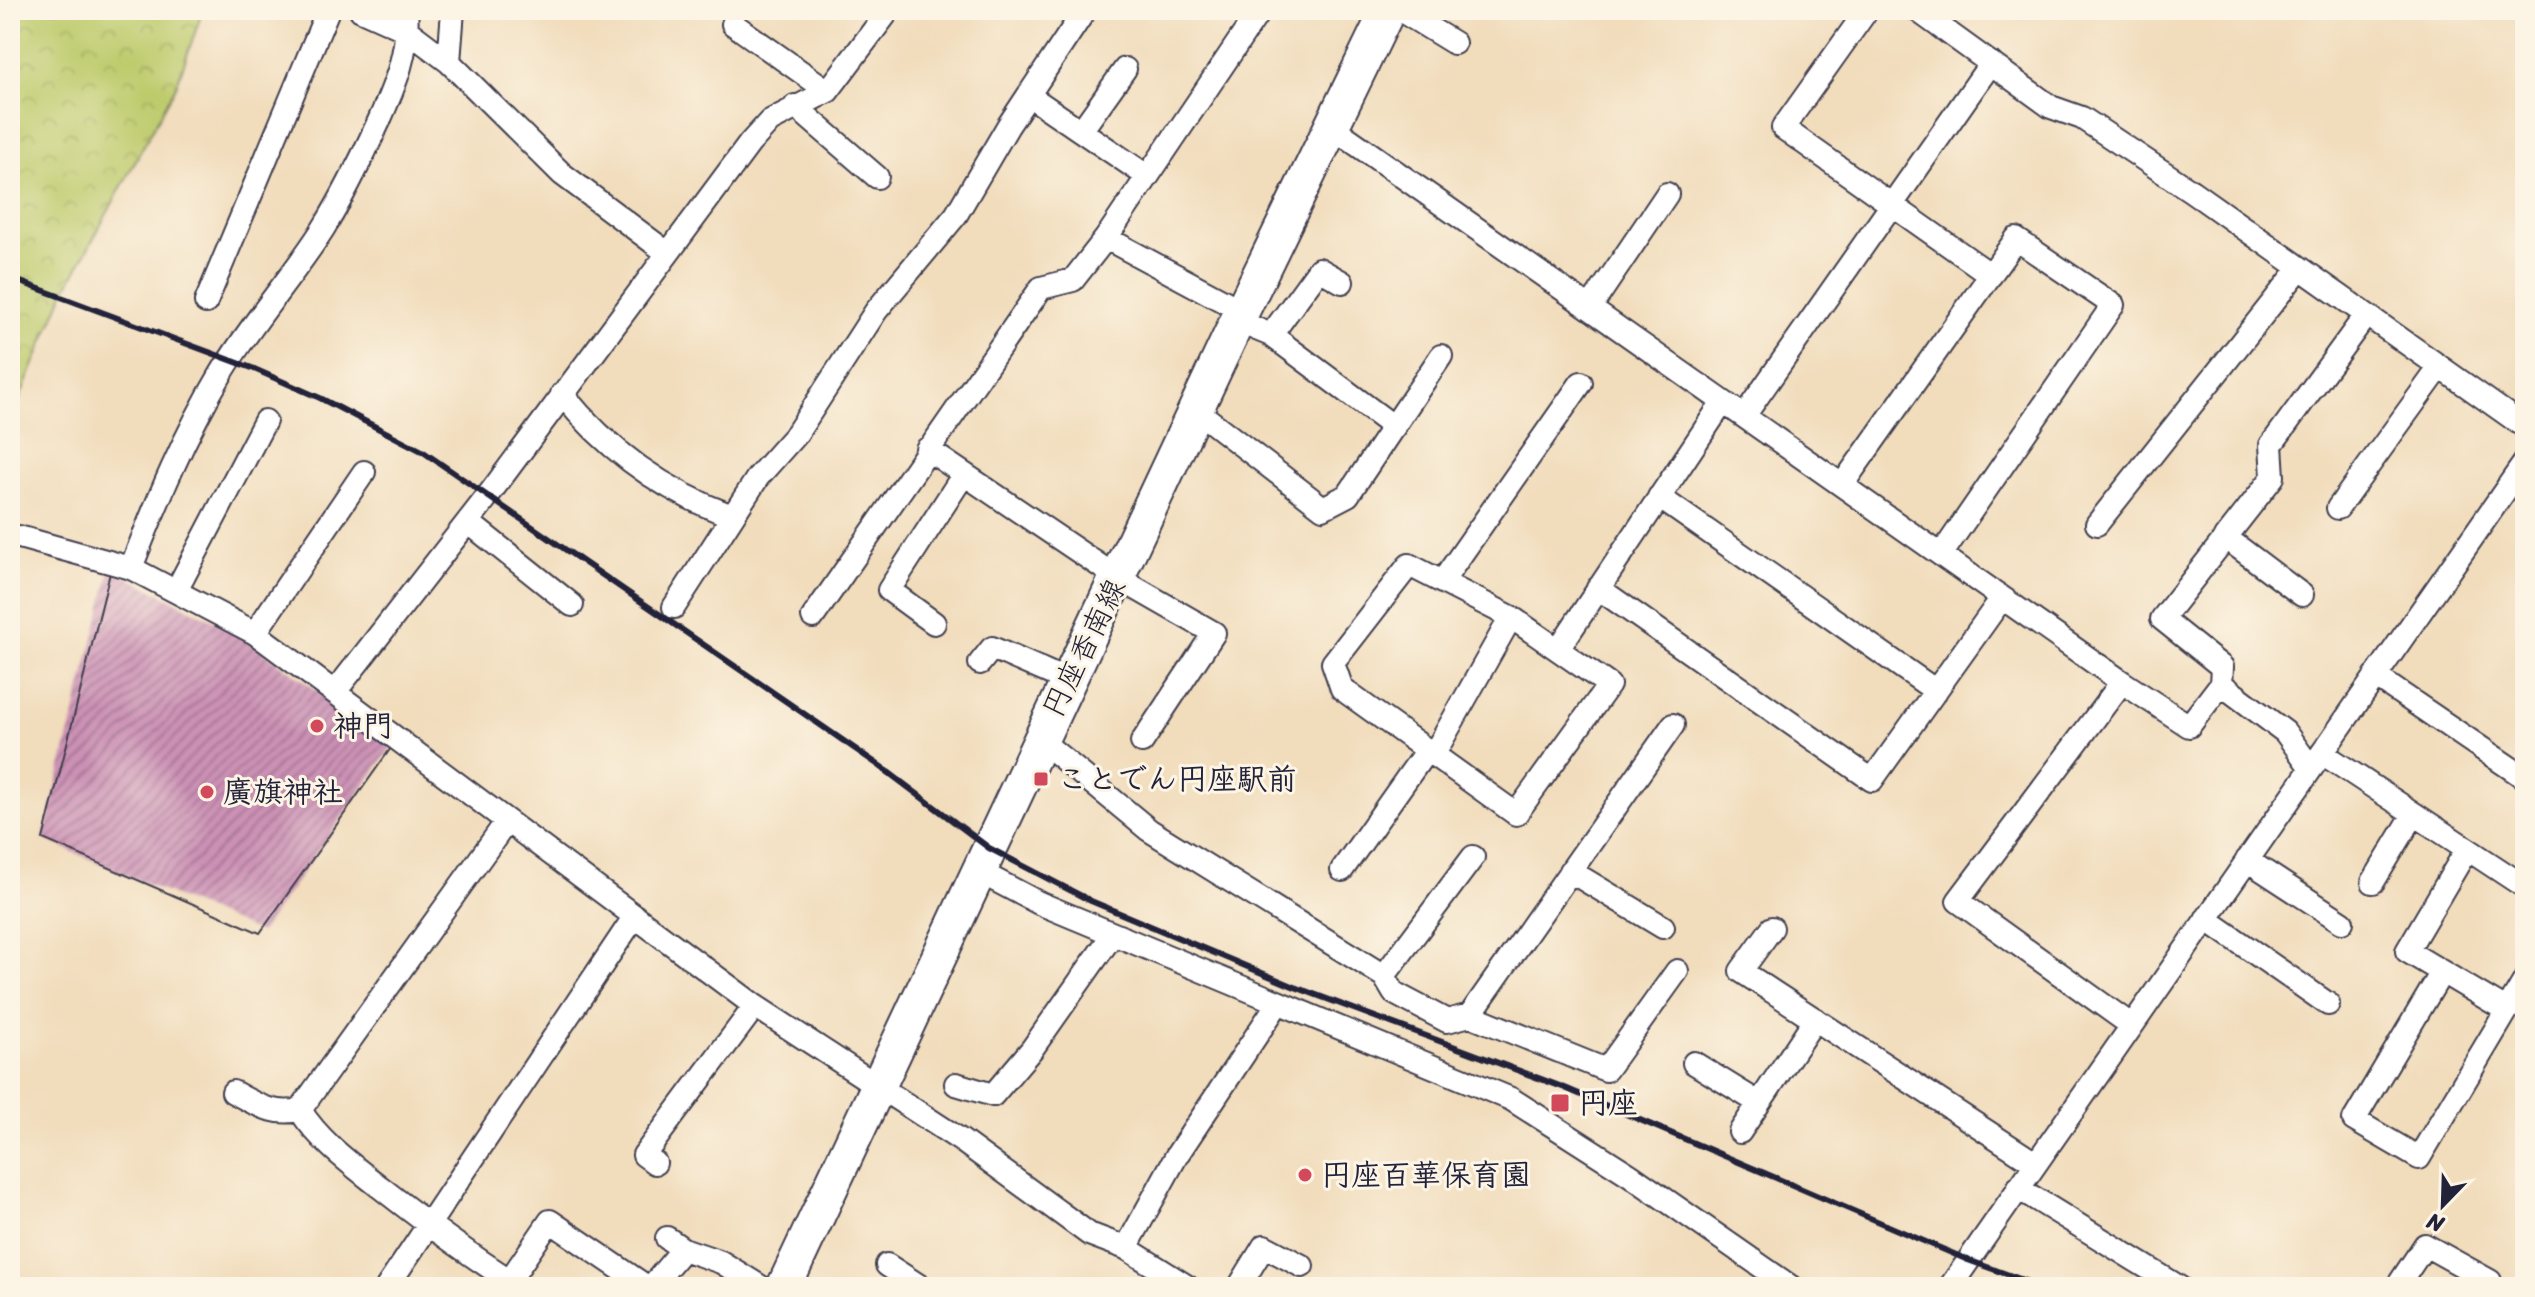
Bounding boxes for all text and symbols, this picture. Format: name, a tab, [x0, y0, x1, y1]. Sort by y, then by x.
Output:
street label: 円座香南線	[1027, 569, 1141, 727]
place label: 神門	[333, 699, 393, 753]
marker: 神門	[308, 717, 326, 735]
place label: ことでん円座駅前	[1057, 752, 1297, 806]
place label: 廣旗神社	[223, 765, 343, 819]
marker: ことでん円座駅前	[1032, 770, 1050, 788]
marker: 廣旗神社	[198, 783, 216, 801]
place label: 円座	[1578, 1076, 1638, 1130]
marker: 円座	[1549, 1092, 1571, 1114]
place label: 円座百華保育園	[1321, 1148, 1531, 1202]
north arrow	[2403, 1165, 2483, 1245]
marker: 円座百華保育園	[1296, 1166, 1314, 1184]
text: N	[2420, 1202, 2451, 1244]

